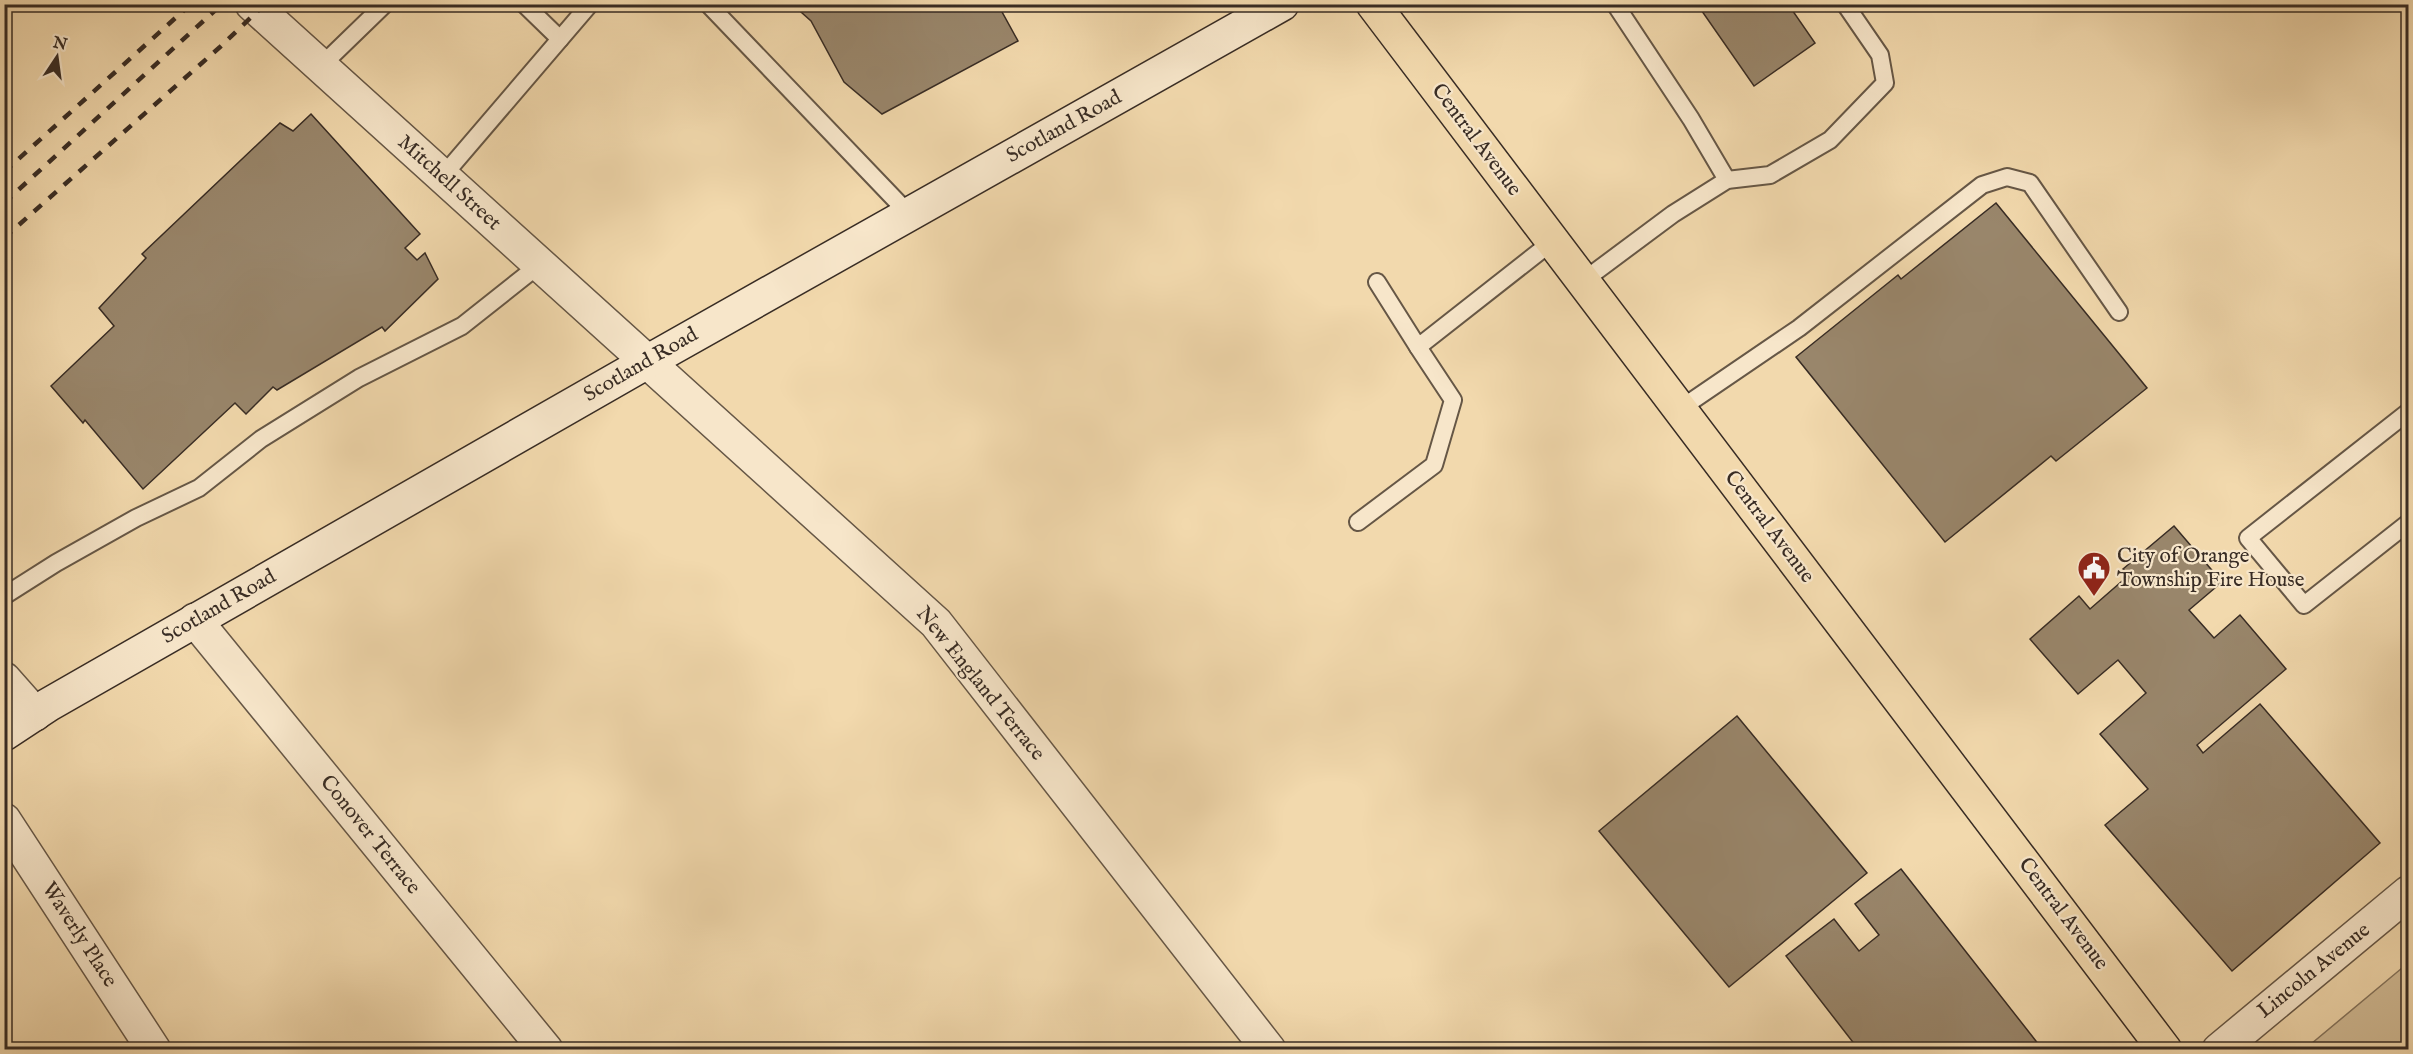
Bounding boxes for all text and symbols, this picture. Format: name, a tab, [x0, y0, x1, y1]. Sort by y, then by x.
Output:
north arrow	[27, 27, 87, 87]
text: N	[50, 33, 69, 56]
street label: Central Avenue	[1425, 78, 1527, 202]
street label: Scotland Road	[1002, 84, 1127, 170]
street label: Mitchell Street	[391, 129, 507, 237]
street label: Scotland Road	[579, 321, 704, 409]
street label: Central Avenue	[1718, 465, 1820, 589]
place label: City of Orange Township Fire House	[2117, 543, 2305, 594]
public building icon: City of Orange Township Fire House	[2076, 550, 2112, 597]
street label: Scotland Road	[157, 563, 282, 651]
street label: New England Terrace	[909, 601, 1051, 767]
street label: Conover Terrace	[314, 770, 427, 900]
street label: Central Avenue	[2012, 852, 2114, 976]
street label: Waverly Place	[35, 877, 123, 993]
street label: Lincoln Avenue	[2252, 917, 2376, 1025]

